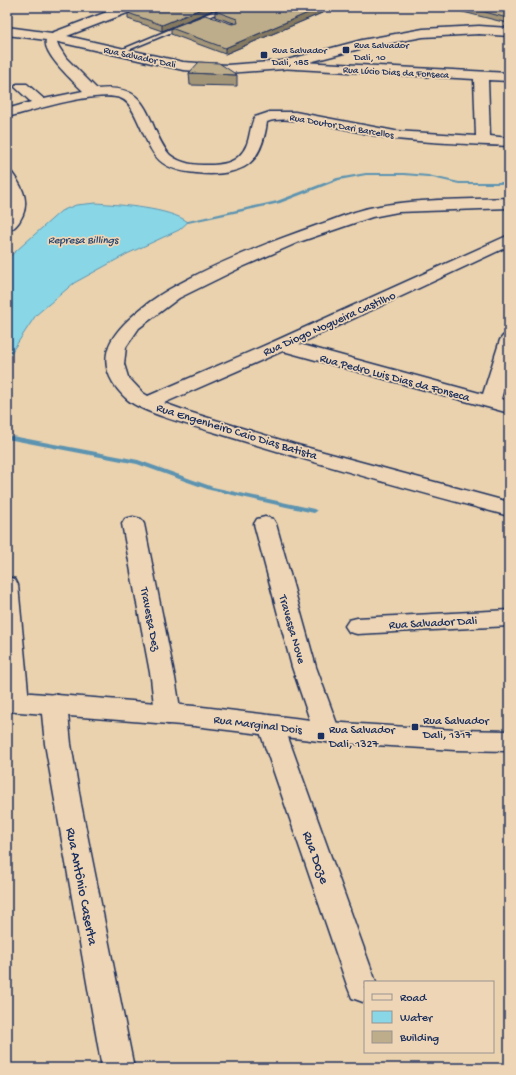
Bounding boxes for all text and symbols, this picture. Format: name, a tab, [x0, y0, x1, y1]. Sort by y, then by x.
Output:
place label: Rua Salvador Dali, 10	[353, 40, 410, 64]
street label: Rua Salvador Dali	[102, 44, 177, 71]
place label: Rua Salvador Dali, 185	[271, 45, 328, 69]
marker: Rua Salvador Dali, 10	[341, 45, 351, 55]
marker: Rua Salvador Dali, 185	[259, 50, 269, 60]
street label: Rua Lúcio Dias da Fonseca	[343, 64, 450, 82]
street label: Rua Doutor Dari Barcellos	[289, 112, 395, 142]
water label: Represa Billings	[48, 235, 119, 247]
street label: Rua Diogo Nogueira Castilho	[261, 289, 398, 360]
street label: Rua Pedro Luis Dias da Fonseca	[318, 352, 471, 406]
street label: Rua Engenheiro Caio Dias Batista	[154, 402, 319, 464]
street label: Travessa Dez	[136, 585, 162, 653]
street label: Travessa Nove	[274, 593, 308, 666]
street label: Rua Salvador Dali	[389, 615, 478, 633]
street label: Rua Marginal Dois	[213, 714, 303, 738]
place label: Rua Salvador Dali, 1317	[422, 715, 491, 743]
marker: Rua Salvador Dali, 1317	[410, 722, 420, 732]
place label: Rua Salvador Dali, 1327	[328, 724, 397, 752]
marker: Rua Salvador Dali, 1327	[316, 731, 326, 741]
street label: Rua Antônio Caserta	[61, 826, 101, 948]
street label: Rua Doze	[297, 829, 332, 887]
legend	[364, 981, 494, 1053]
text: Road	[400, 992, 427, 1006]
text: Water	[400, 1012, 434, 1026]
text: Building	[399, 1032, 439, 1046]

